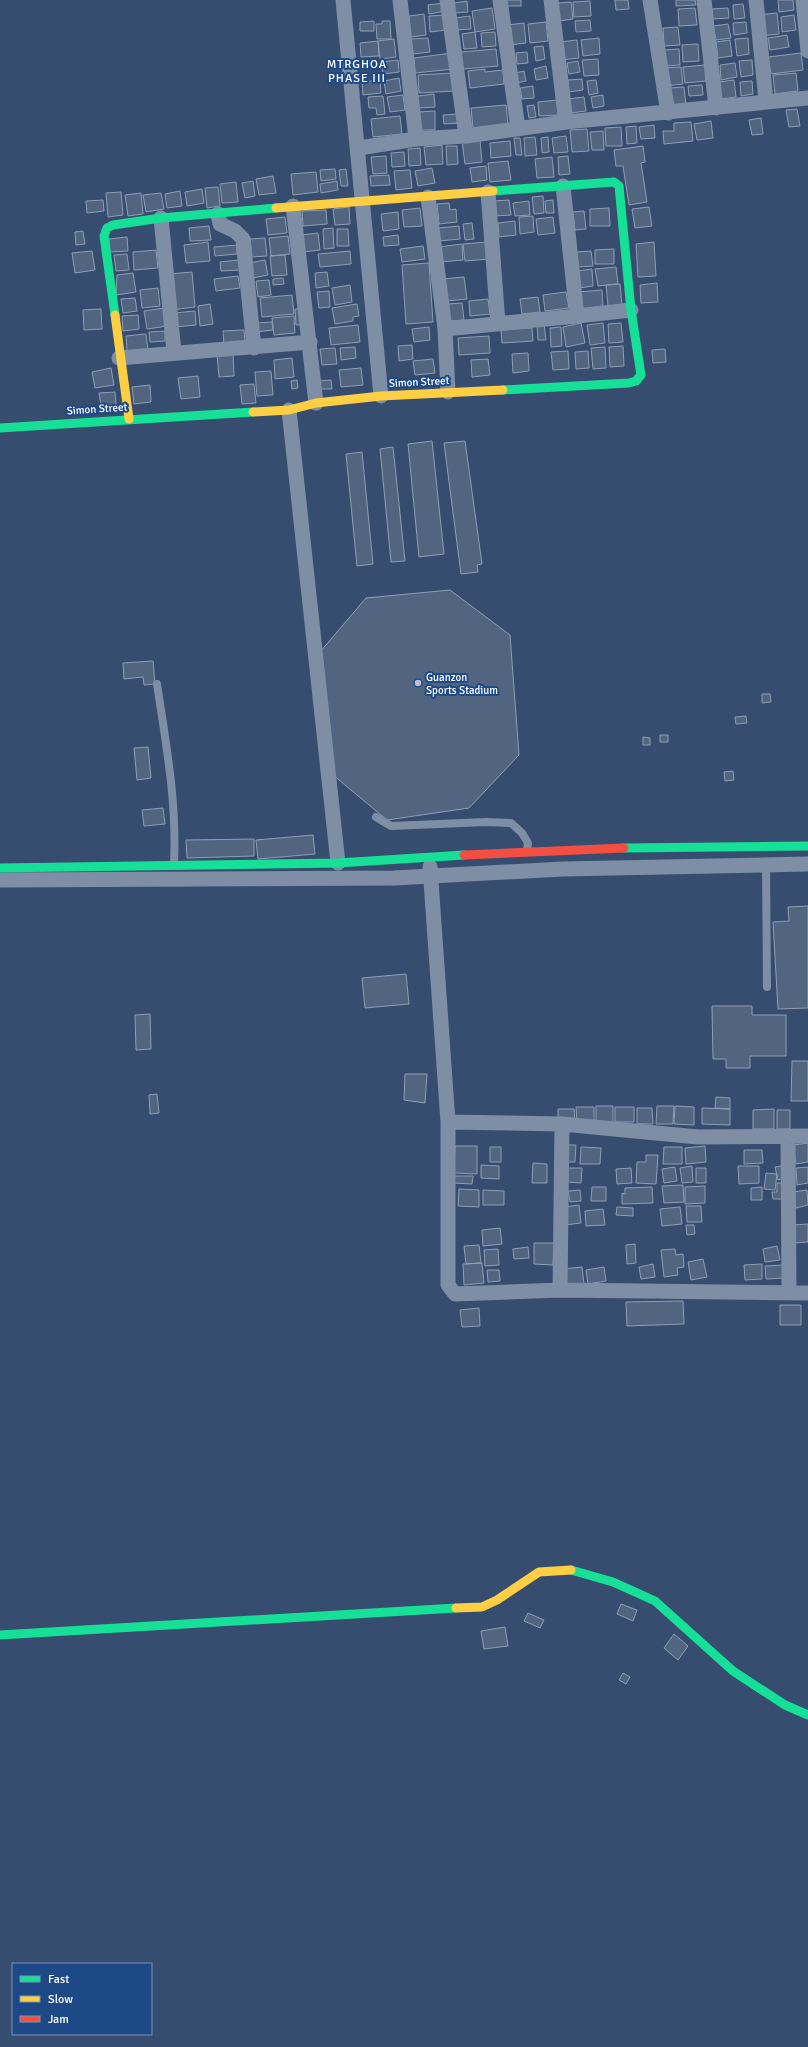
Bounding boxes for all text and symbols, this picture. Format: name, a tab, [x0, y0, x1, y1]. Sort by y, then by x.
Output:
district label: MTRGHOA PHASE III	[327, 57, 387, 86]
street label: Simon Street	[388, 374, 450, 390]
street label: Simon Street	[66, 400, 128, 418]
place label: Guanzon Sports Stadium	[426, 671, 498, 697]
marker: Guanzon Sports Stadium	[413, 678, 423, 688]
legend	[12, 1963, 152, 2035]
text: Fast	[48, 1972, 69, 1987]
text: Slow	[48, 1992, 73, 2007]
text: Jam	[48, 2012, 69, 2027]

